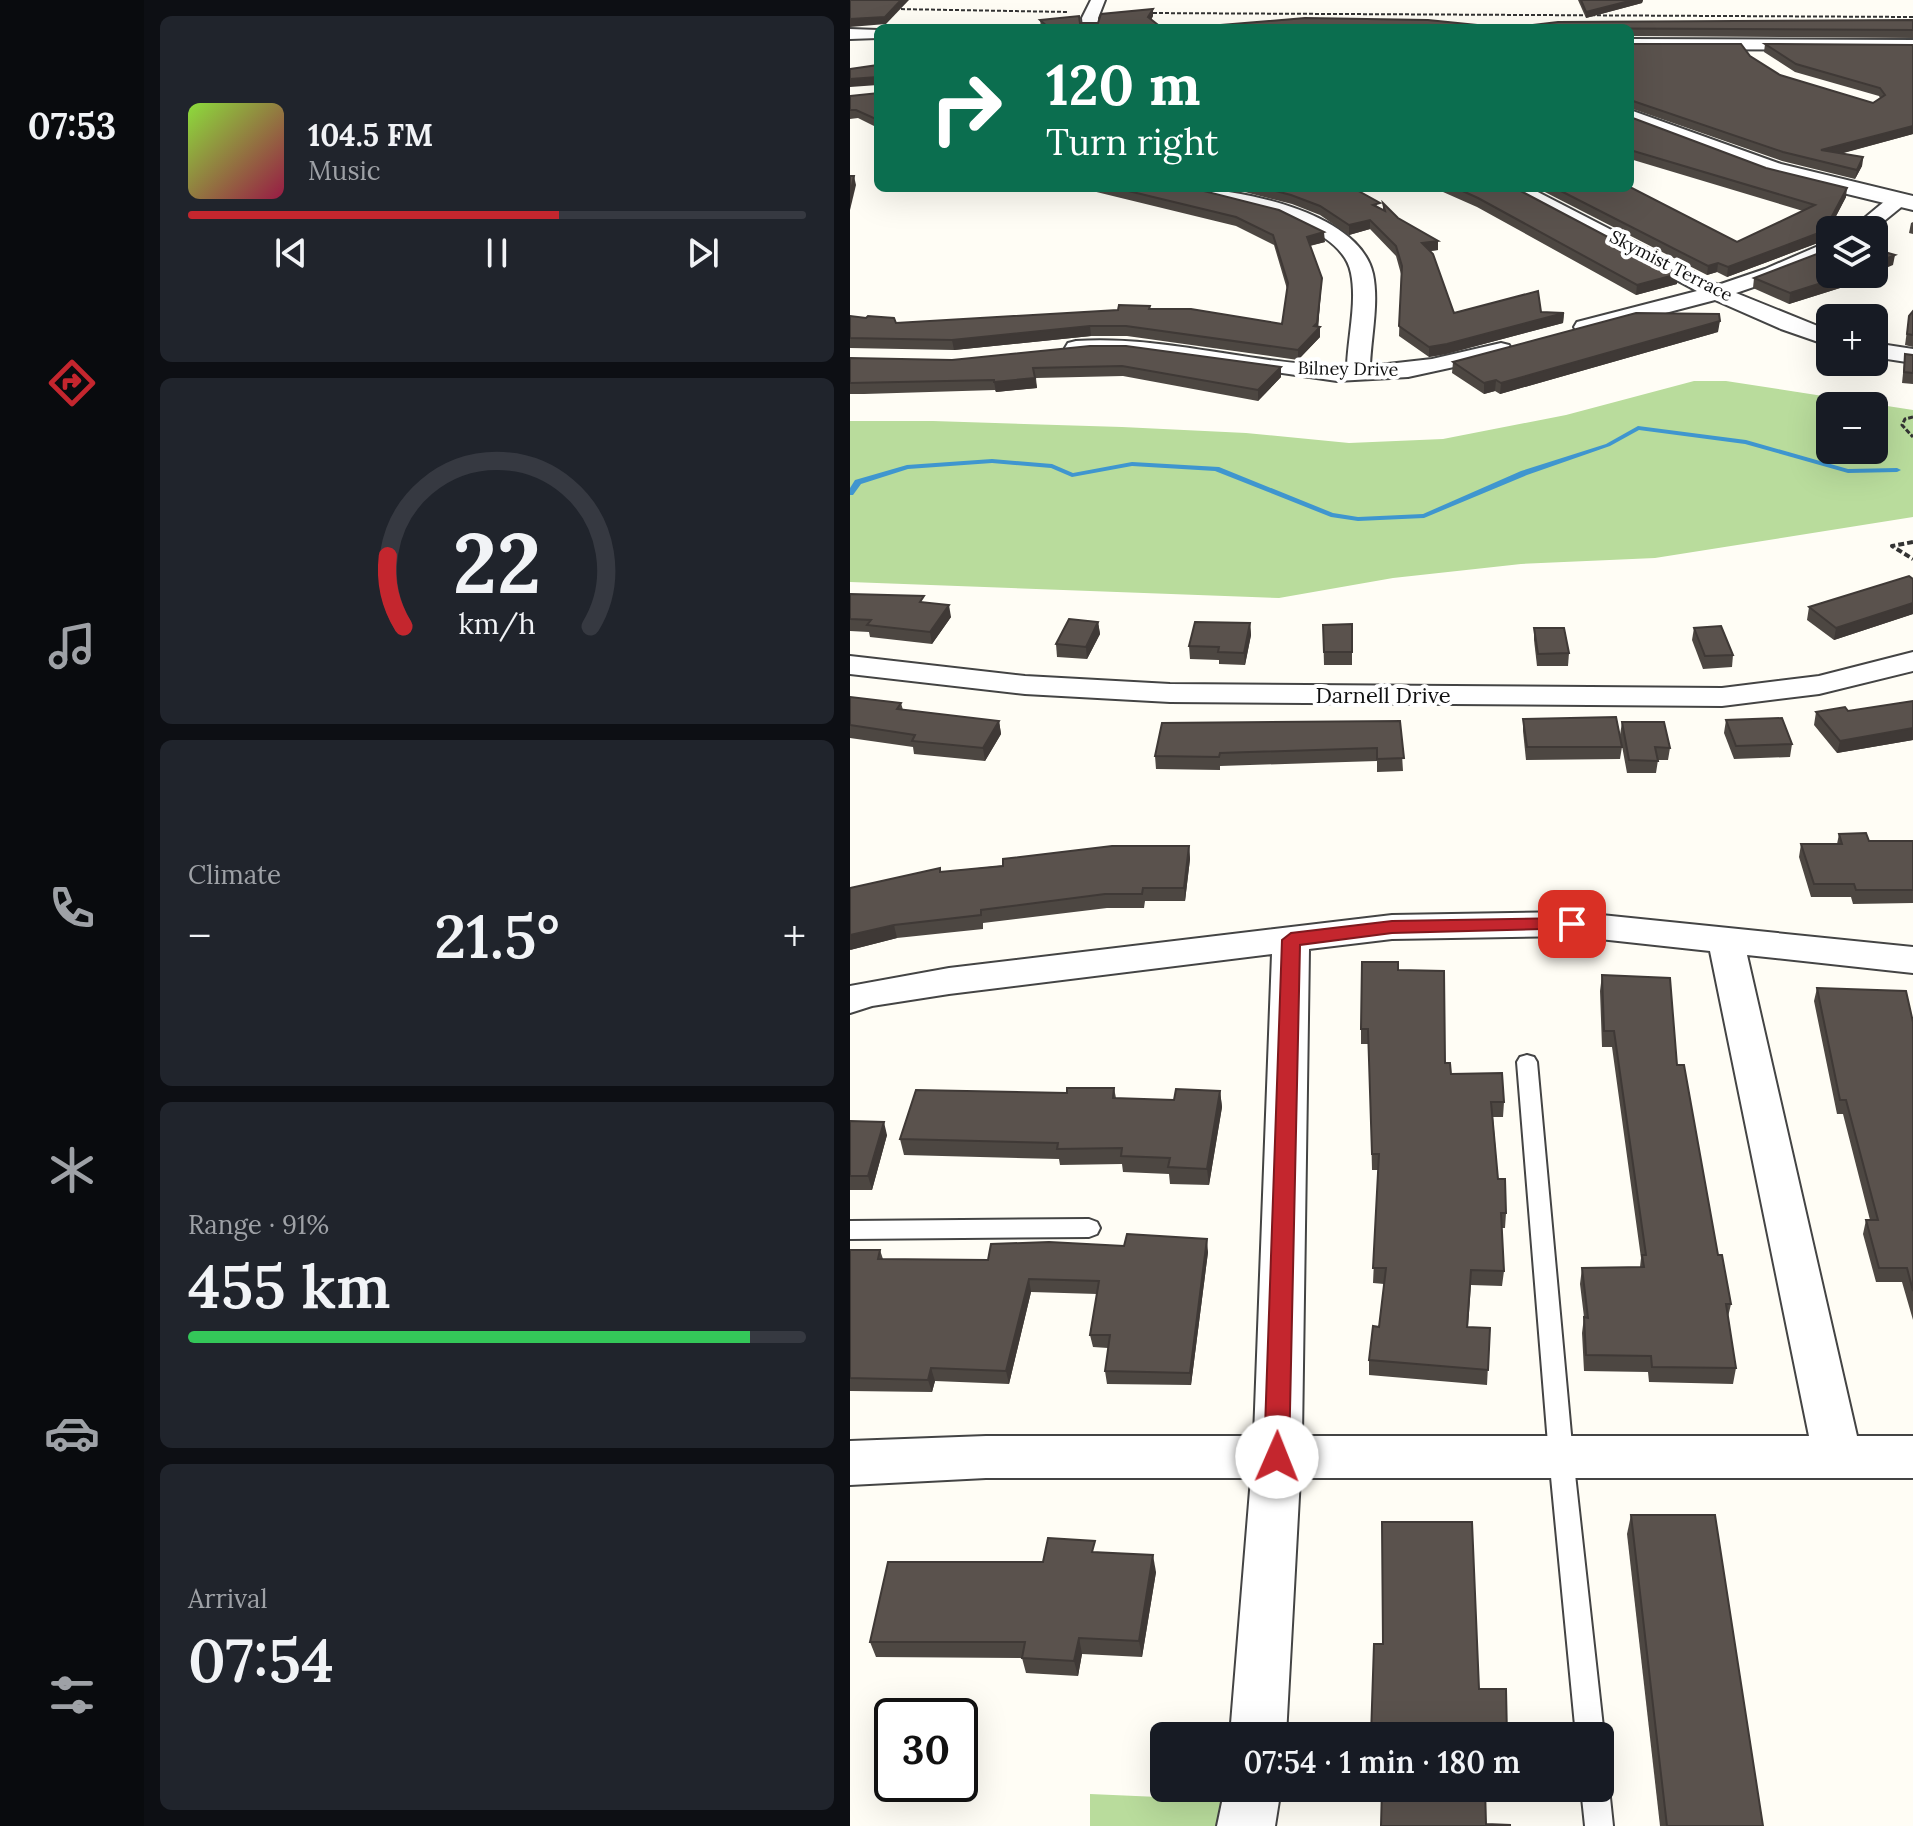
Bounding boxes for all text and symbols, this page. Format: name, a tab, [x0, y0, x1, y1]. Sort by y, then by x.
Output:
text: 120 m	[1046, 49, 1200, 120]
icon: right	[914, 56, 1018, 160]
text: 07:53	[28, 103, 116, 149]
text: 104.5 FM	[308, 116, 433, 154]
text: Turn right	[1046, 119, 1219, 165]
text: Music	[308, 154, 381, 187]
map controls	[1816, 216, 1888, 464]
button: layers	[1816, 216, 1888, 288]
street label: Skymist Terrace	[1606, 225, 1737, 307]
icon: previous	[269, 231, 313, 275]
icon: pause	[475, 231, 519, 275]
icon: next	[681, 231, 725, 275]
button: +	[1816, 304, 1888, 376]
icon: directions	[44, 355, 100, 411]
street label: Bilney Drive	[1297, 356, 1399, 381]
button: −	[1816, 392, 1888, 464]
text: 22	[453, 509, 541, 616]
text: km/h	[458, 605, 536, 642]
icon: music	[44, 618, 100, 674]
street label: Darnell Drive	[1315, 681, 1451, 709]
text: Climate	[188, 858, 281, 891]
icon: phone	[44, 880, 100, 936]
pin	[1538, 890, 1606, 958]
text: 21.5°	[434, 898, 560, 974]
icon: arrive	[1550, 902, 1594, 946]
text: −	[188, 908, 211, 964]
text: +	[783, 908, 806, 964]
icon: climate	[44, 1142, 100, 1198]
text: Range · 91%	[188, 1208, 329, 1241]
text: 455 km	[188, 1248, 391, 1324]
icon: car	[44, 1405, 100, 1461]
position arrow	[1235, 1415, 1319, 1499]
text: Arrival	[188, 1582, 267, 1615]
text: 07:54	[188, 1622, 334, 1698]
icon: filters	[44, 1667, 100, 1723]
speed limit sign: 30	[874, 1698, 978, 1802]
text: 07:54 · 1 min · 180 m	[1244, 1743, 1520, 1781]

